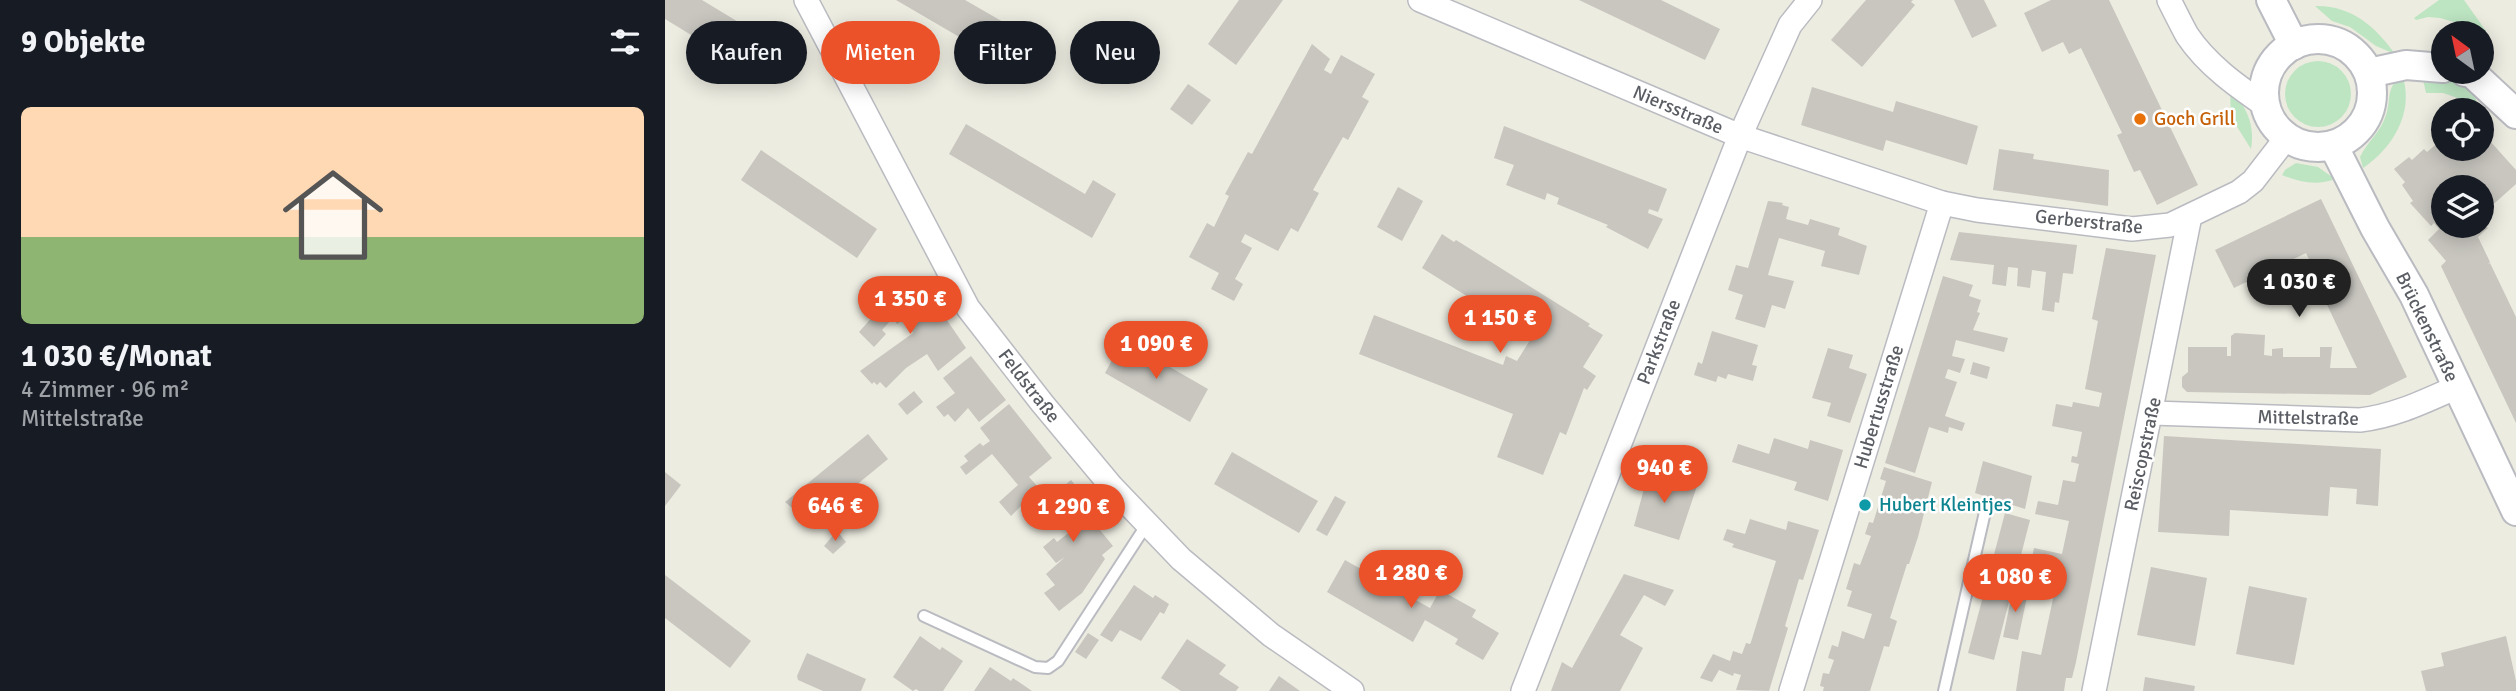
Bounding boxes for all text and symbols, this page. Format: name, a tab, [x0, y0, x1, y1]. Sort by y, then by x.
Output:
chip: Kaufen	[686, 21, 807, 84]
chip: Mieten	[821, 21, 940, 84]
chip: Filter	[954, 21, 1056, 84]
chip: Neu	[1070, 21, 1160, 84]
north arrow	[2431, 21, 2494, 84]
map controls	[2431, 21, 2494, 238]
icon: filters	[606, 23, 644, 61]
text: 9 Objekte	[21, 24, 145, 61]
street label: Niersstraße	[1629, 80, 1727, 140]
button: locate	[2431, 98, 2494, 161]
place label: Goch Grill	[2154, 107, 2235, 131]
marker: Goch Grill	[2132, 111, 2148, 127]
icon: home	[270, 152, 396, 278]
button: layers	[2431, 175, 2494, 238]
street label: Gerberstraße	[2034, 204, 2144, 240]
pin: 1 030 €	[2234, 260, 2364, 319]
text: 1 030 €	[2263, 267, 2335, 296]
street label: Brückenstraße	[2390, 268, 2464, 386]
pin: 1 350 €	[845, 276, 975, 336]
text: 1 350 €	[874, 284, 946, 313]
pin: 1 150 €	[1435, 296, 1565, 355]
street label: Parkstraße	[1632, 296, 1686, 388]
text: 1 150 €	[1464, 303, 1536, 332]
pin: 1 090 €	[1091, 322, 1221, 381]
text: 1 090 €	[1120, 329, 1192, 358]
text: 1 030 €/Monat	[21, 338, 212, 375]
street label: Hubertusstraße	[1849, 342, 1909, 472]
street label: Feldstraße	[993, 344, 1065, 428]
text: 4 Zimmer · 96 m²	[21, 375, 189, 404]
street label: Reiscopstraße	[2119, 395, 2167, 513]
text: Mittelstraße	[21, 404, 144, 433]
street label: Mittelstraße	[2257, 405, 2359, 431]
pin: 940 €	[1615, 446, 1713, 505]
text: 940 €	[1637, 453, 1691, 482]
pin: 646 €	[786, 484, 884, 543]
pin: 1 290 €	[1008, 484, 1138, 544]
text: 646 €	[808, 491, 862, 520]
text: 1 290 €	[1037, 492, 1109, 521]
place label: Hubert Kleintjes	[1879, 493, 2012, 517]
marker: Hubert Kleintjes	[1857, 497, 1873, 513]
pin: 1 280 €	[1346, 550, 1476, 610]
pin: 1 080 €	[1950, 554, 2080, 614]
text: 1 280 €	[1375, 558, 1447, 587]
text: 1 080 €	[1979, 562, 2051, 591]

